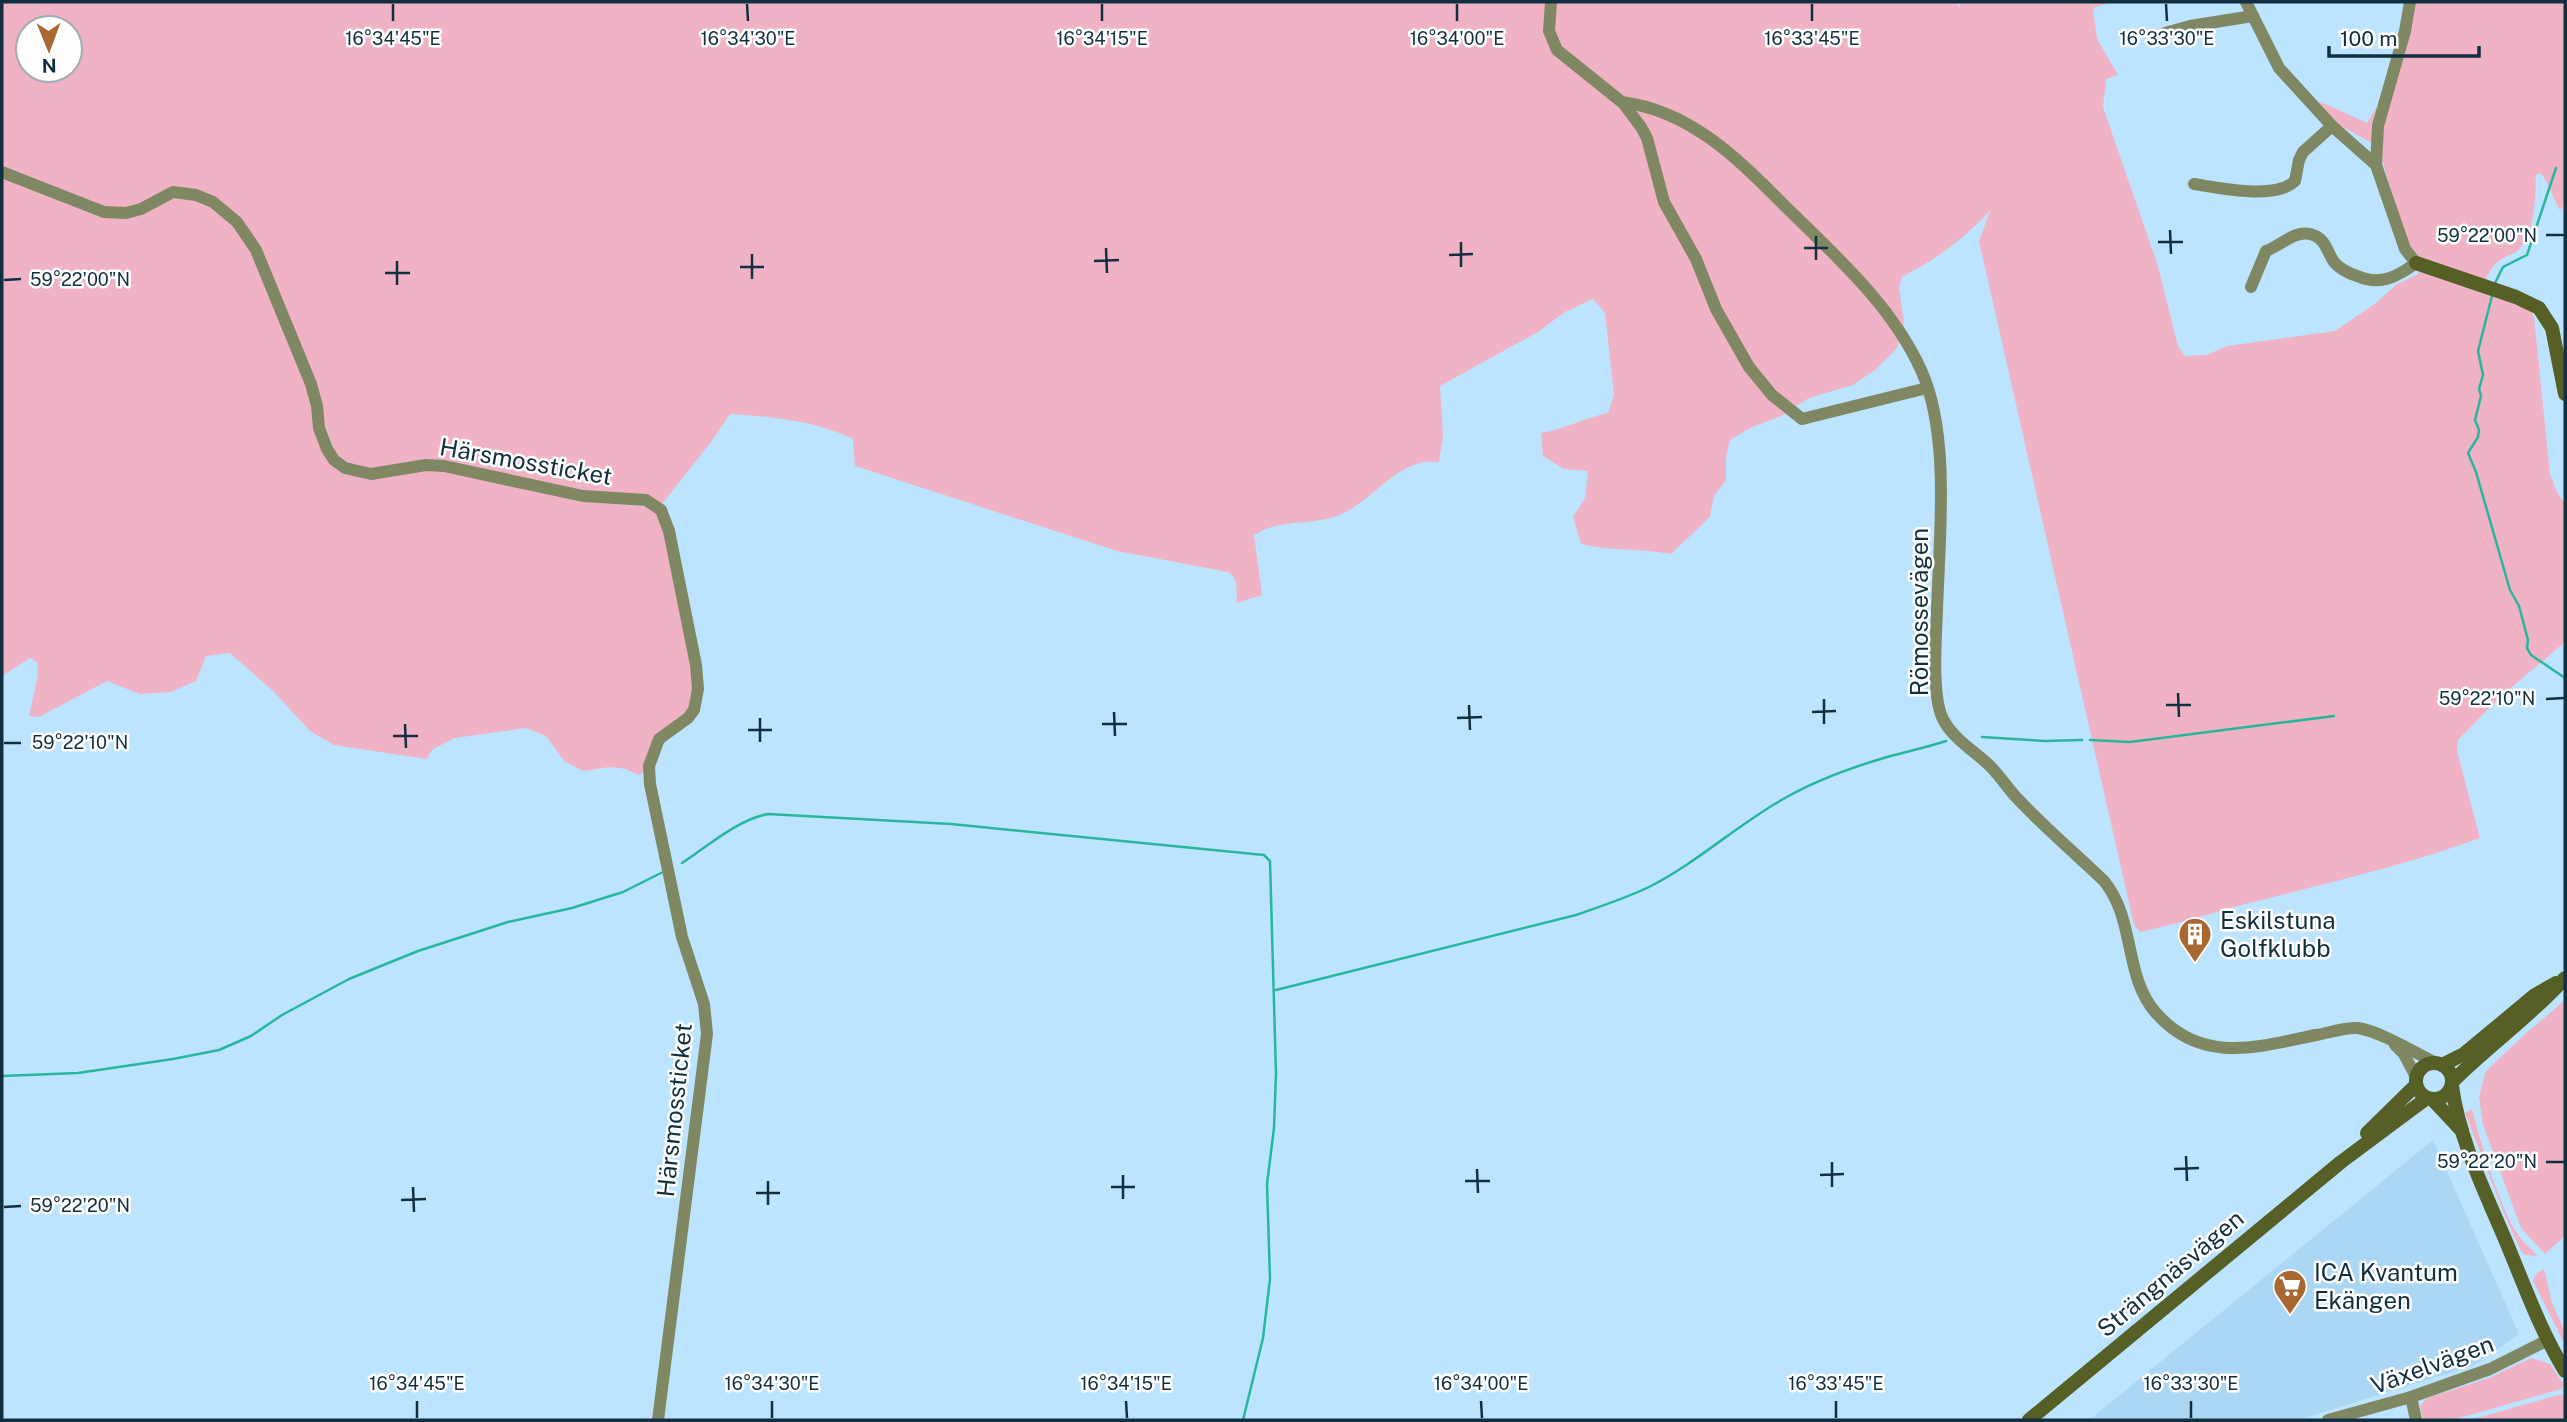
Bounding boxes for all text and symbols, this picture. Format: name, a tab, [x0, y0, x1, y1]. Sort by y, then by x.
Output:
north arrow	[14, 14, 84, 84]
scale bar	[2329, 14, 2480, 58]
text: 100 m	[2340, 26, 2397, 51]
text: 16°34'45"E	[345, 28, 441, 49]
text: 16°34'30"E	[700, 28, 796, 49]
text: 16°34'15"E	[1056, 28, 1148, 49]
text: 16°34'00"E	[1410, 28, 1504, 49]
text: 16°33'45"E	[1764, 28, 1860, 49]
text: 16°33'30"E	[2120, 28, 2214, 49]
text: N	[42, 55, 57, 77]
text: 59°22'00"N	[2437, 225, 2537, 246]
text: 59°22'00"N	[30, 269, 130, 290]
street label: Härsmossticket	[438, 432, 614, 490]
street label: Römossevägen	[1905, 528, 1933, 696]
text: 59°22'10"N	[2439, 688, 2535, 709]
text: 59°22'10"N	[32, 732, 128, 753]
place label: Eskilstuna Golfklubb	[2220, 906, 2336, 962]
building icon: Eskilstuna Golfklubb	[2176, 915, 2214, 964]
street label: Härsmossticket	[651, 1022, 697, 1198]
text: 59°22'20"N	[2437, 1151, 2537, 1172]
text: 59°22'20"N	[30, 1195, 130, 1216]
street label: Strängnäsvägen	[2091, 1204, 2249, 1342]
place label: ICA Kvantum Ekängen	[2314, 1258, 2458, 1314]
supermarket icon: ICA Kvantum Ekängen	[2271, 1267, 2309, 1316]
street label: Växelvägen	[2367, 1329, 2497, 1399]
text: 16°34'45"E	[369, 1373, 465, 1394]
text: 16°34'30"E	[724, 1373, 820, 1394]
text: 16°34'15"E	[1080, 1373, 1172, 1394]
text: 16°34'00"E	[1434, 1373, 1528, 1394]
text: 16°33'45"E	[1788, 1373, 1884, 1394]
text: 16°33'30"E	[2144, 1373, 2238, 1394]

